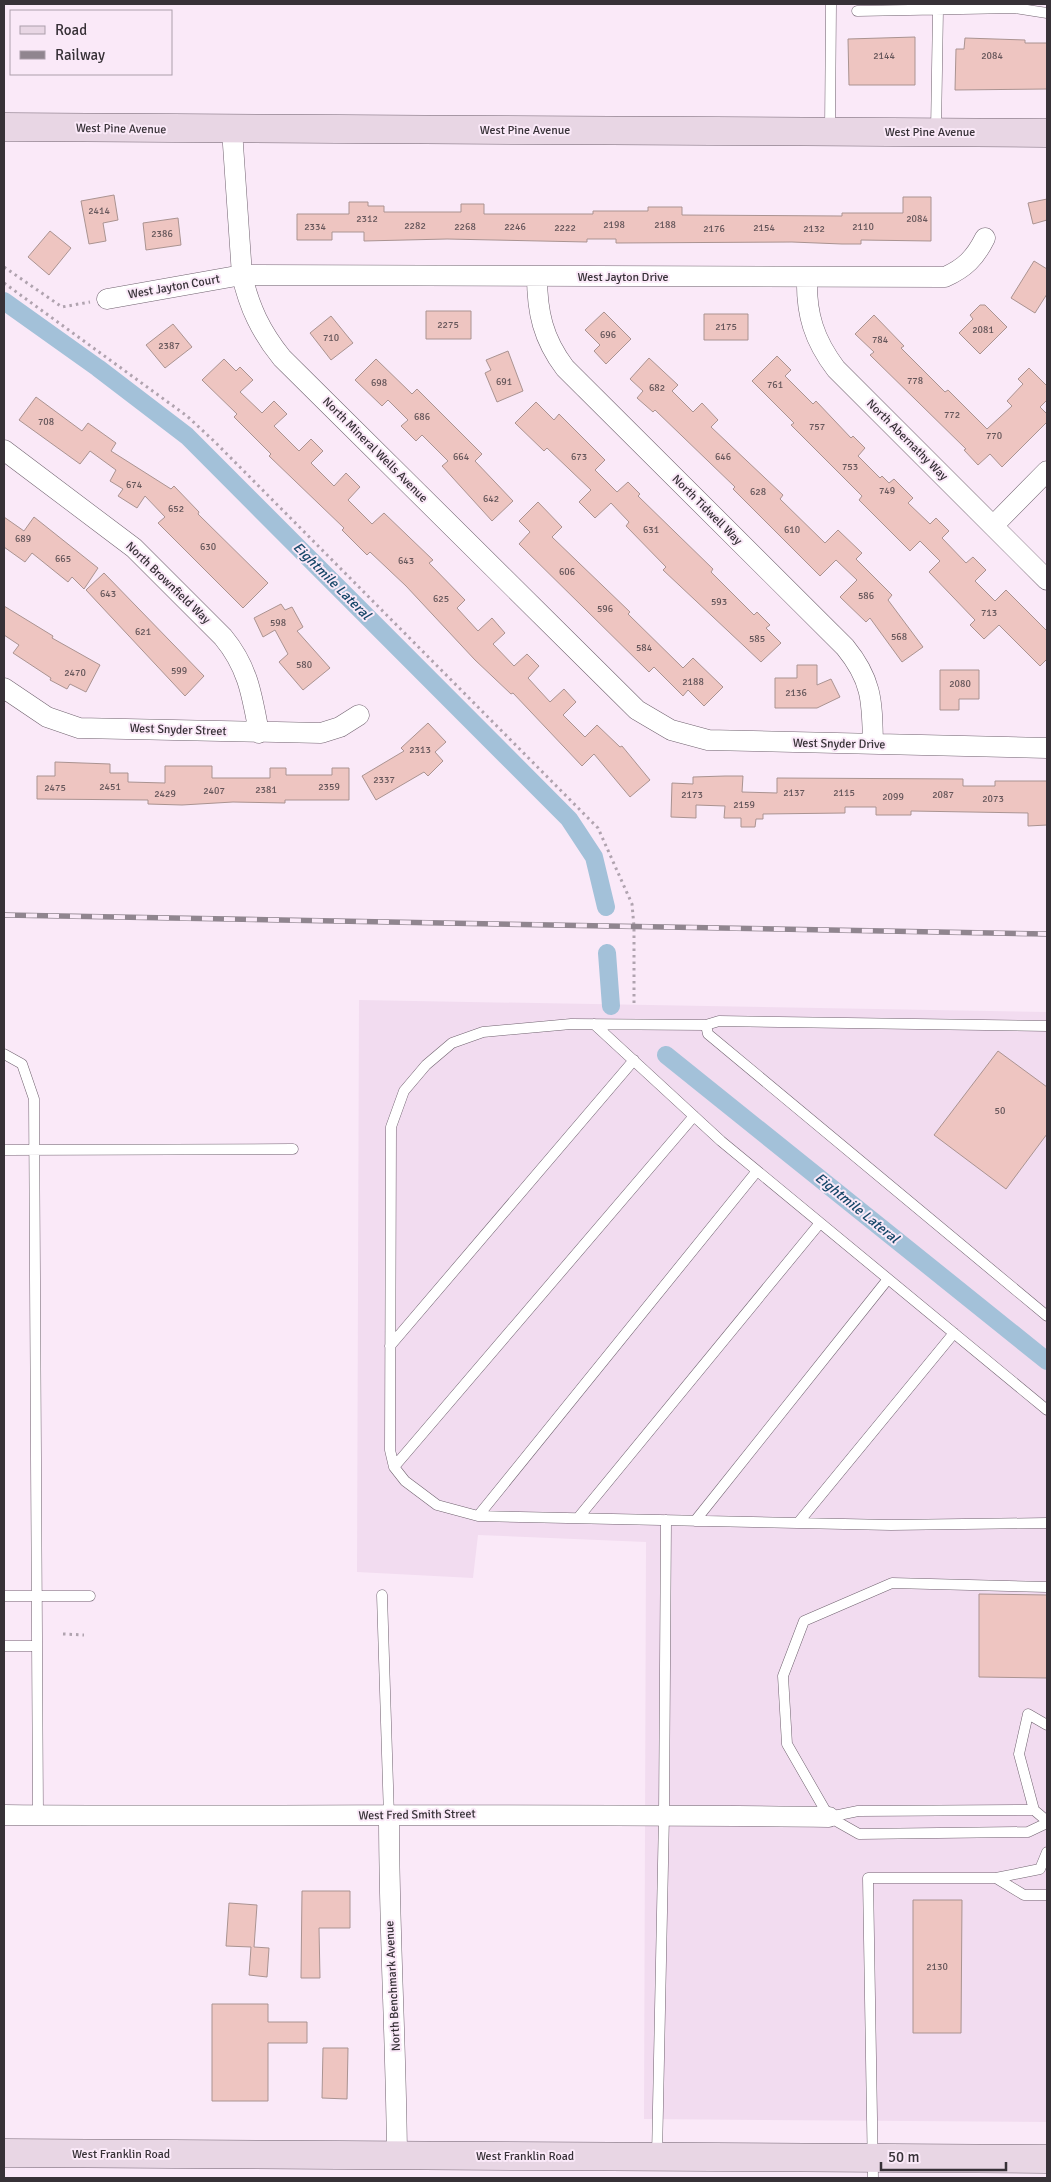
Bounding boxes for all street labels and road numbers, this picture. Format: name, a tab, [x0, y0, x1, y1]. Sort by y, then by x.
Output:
street label: West Pine Avenue	[76, 121, 166, 137]
street label: West Pine Avenue	[480, 123, 570, 138]
street label: West Pine Avenue	[885, 125, 975, 140]
street label: West Jayton Drive	[578, 270, 668, 285]
street label: West Jayton Court	[127, 272, 221, 302]
street label: North Mineral Wells Avenue	[319, 394, 431, 506]
street label: North Abernathy Way	[863, 396, 951, 484]
street label: North Tidwell Way	[669, 472, 746, 549]
street label: North Brownfield Way	[123, 539, 214, 627]
street label: West Snyder Street	[129, 721, 227, 739]
street label: West Snyder Drive	[793, 736, 885, 752]
street label: West Fred Smith Street	[358, 1806, 476, 1824]
street label: North Benchmark Avenue	[382, 1920, 404, 2052]
street label: West Franklin Road	[72, 2147, 170, 2162]
street label: West Franklin Road	[476, 2149, 574, 2164]

